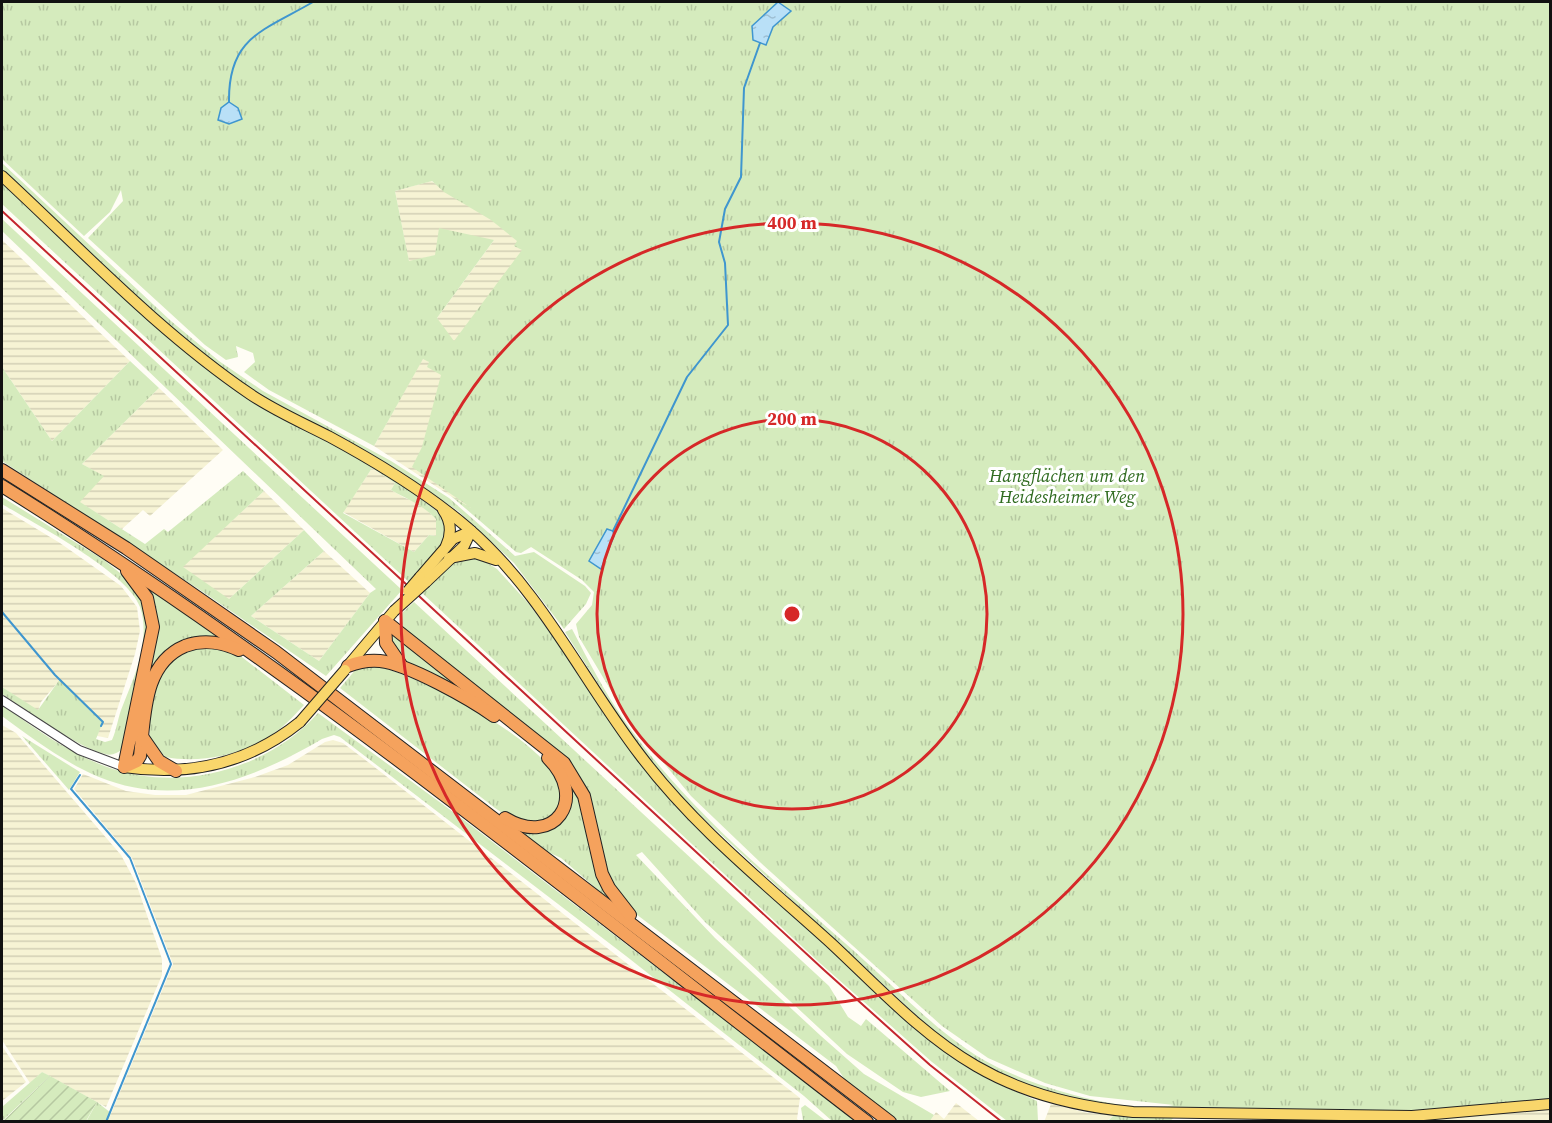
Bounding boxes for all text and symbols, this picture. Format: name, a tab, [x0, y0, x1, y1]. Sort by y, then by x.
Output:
text: 400 m	[767, 210, 817, 235]
text: 200 m	[767, 406, 817, 431]
park label: Hangflächen um den Heidesheimer Weg	[988, 463, 1145, 509]
centre of rings	[782, 604, 802, 624]

